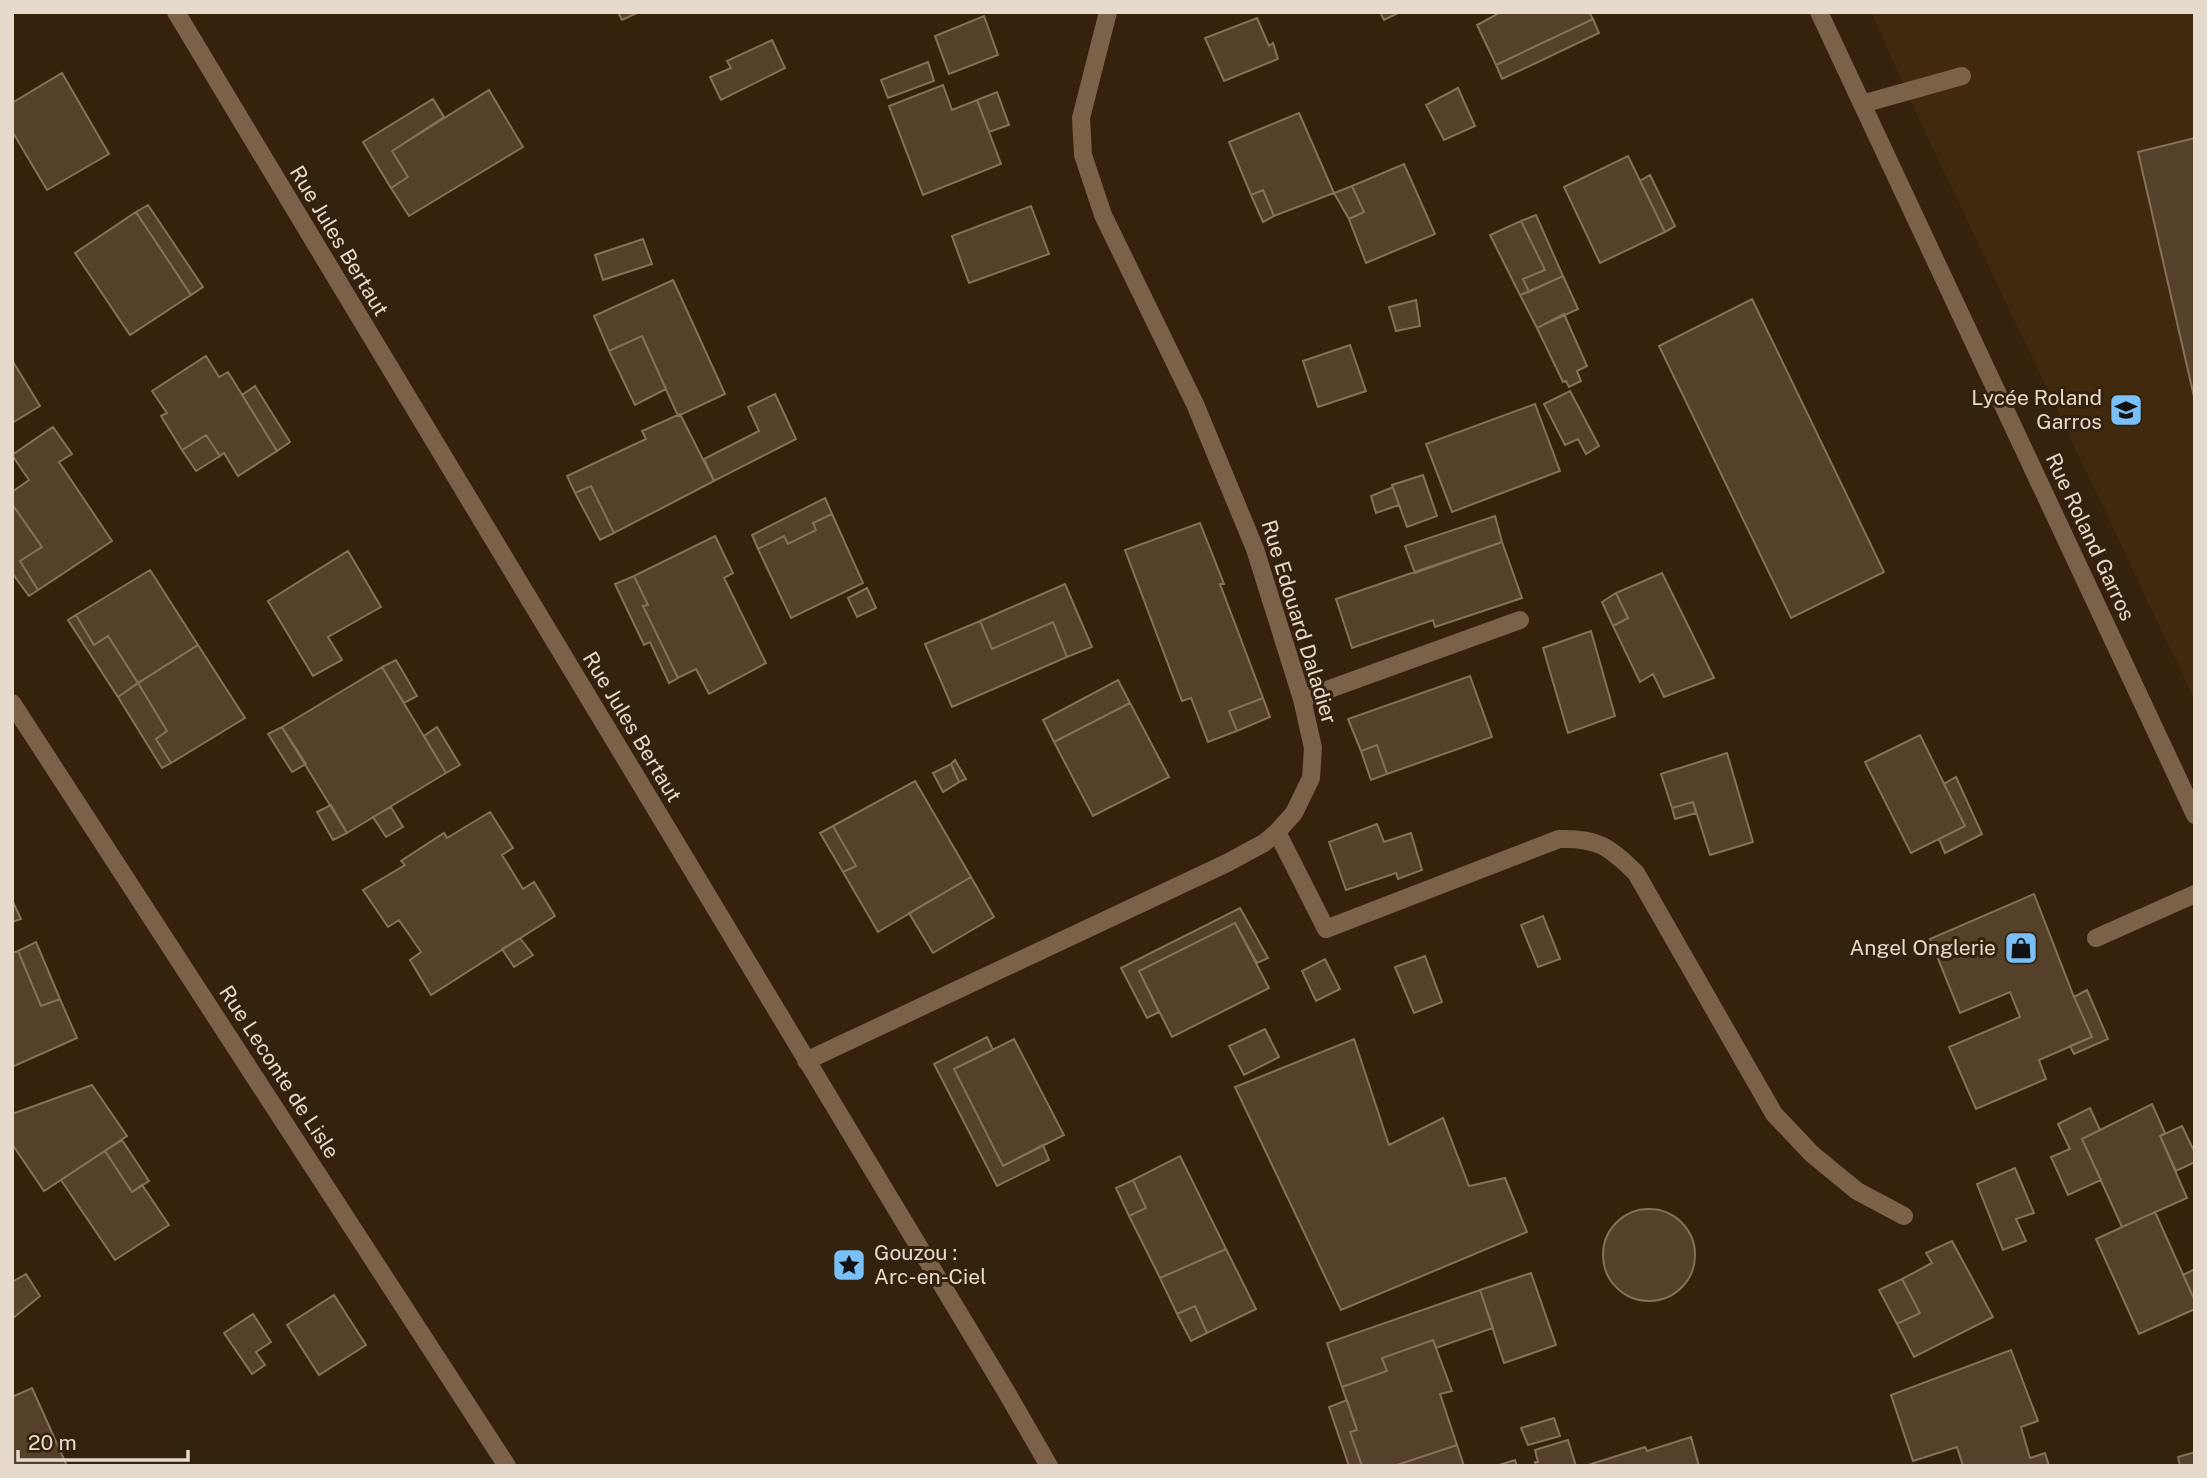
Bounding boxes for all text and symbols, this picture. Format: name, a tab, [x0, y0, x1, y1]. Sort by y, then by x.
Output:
street label: Rue Jules Bertaut	[285, 161, 394, 320]
place label: Lycée Roland Garros	[1971, 385, 2102, 434]
school or university icon: Lycée Roland Garros	[2107, 391, 2145, 429]
street label: Rue Roland Garros	[2041, 449, 2140, 625]
street label: Rue Edouard Daladier	[1257, 517, 1342, 727]
street label: Rue Jules Bertaut	[578, 647, 687, 806]
shop icon: Angel Onglerie	[2002, 929, 2040, 967]
place label: Angel Onglerie	[1849, 935, 1996, 960]
street label: Rue Leconte de Lisle	[214, 981, 345, 1163]
place label: Gouzou : Arc-en-Ciel	[874, 1240, 987, 1289]
place icon: Gouzou : Arc-en-Ciel	[830, 1246, 868, 1284]
scale bar	[18, 1418, 187, 1462]
text: 20 m	[28, 1430, 77, 1455]

